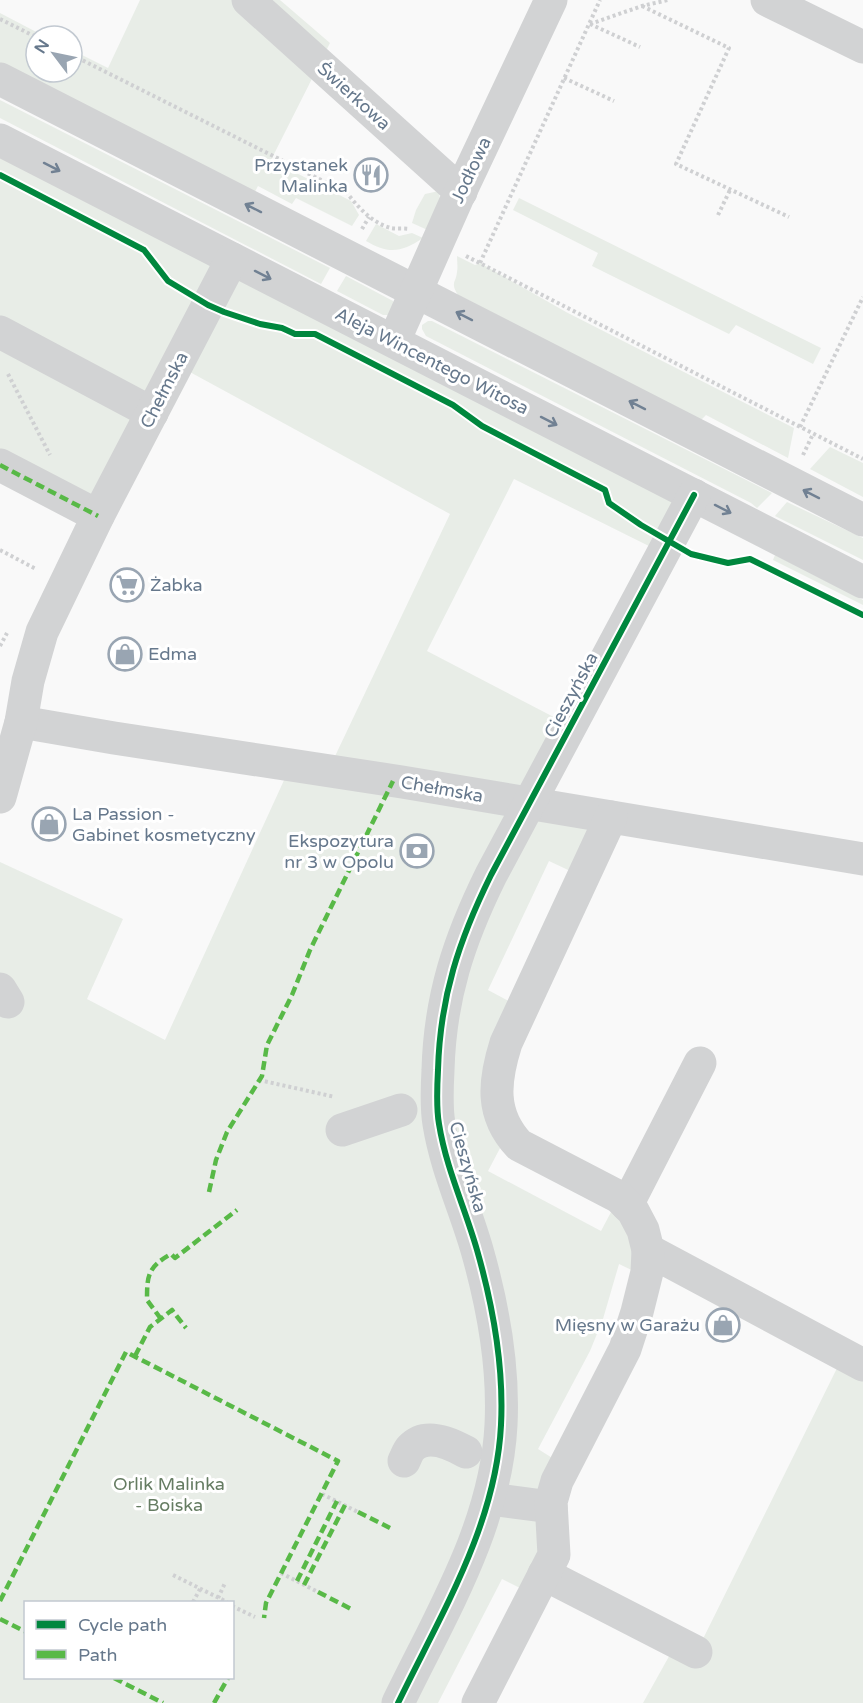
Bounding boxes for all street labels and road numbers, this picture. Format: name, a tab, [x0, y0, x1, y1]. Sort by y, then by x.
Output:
street label: Świerkowa	[313, 57, 395, 135]
street label: Jodłowa	[446, 133, 496, 207]
street label: Aleja Wincentego Witosa	[332, 303, 532, 419]
street label: Chełmska	[135, 348, 193, 432]
street label: Cieszyńska	[539, 648, 603, 742]
street label: Chełmska	[399, 771, 485, 807]
street label: Cieszyńska	[444, 1119, 492, 1215]

